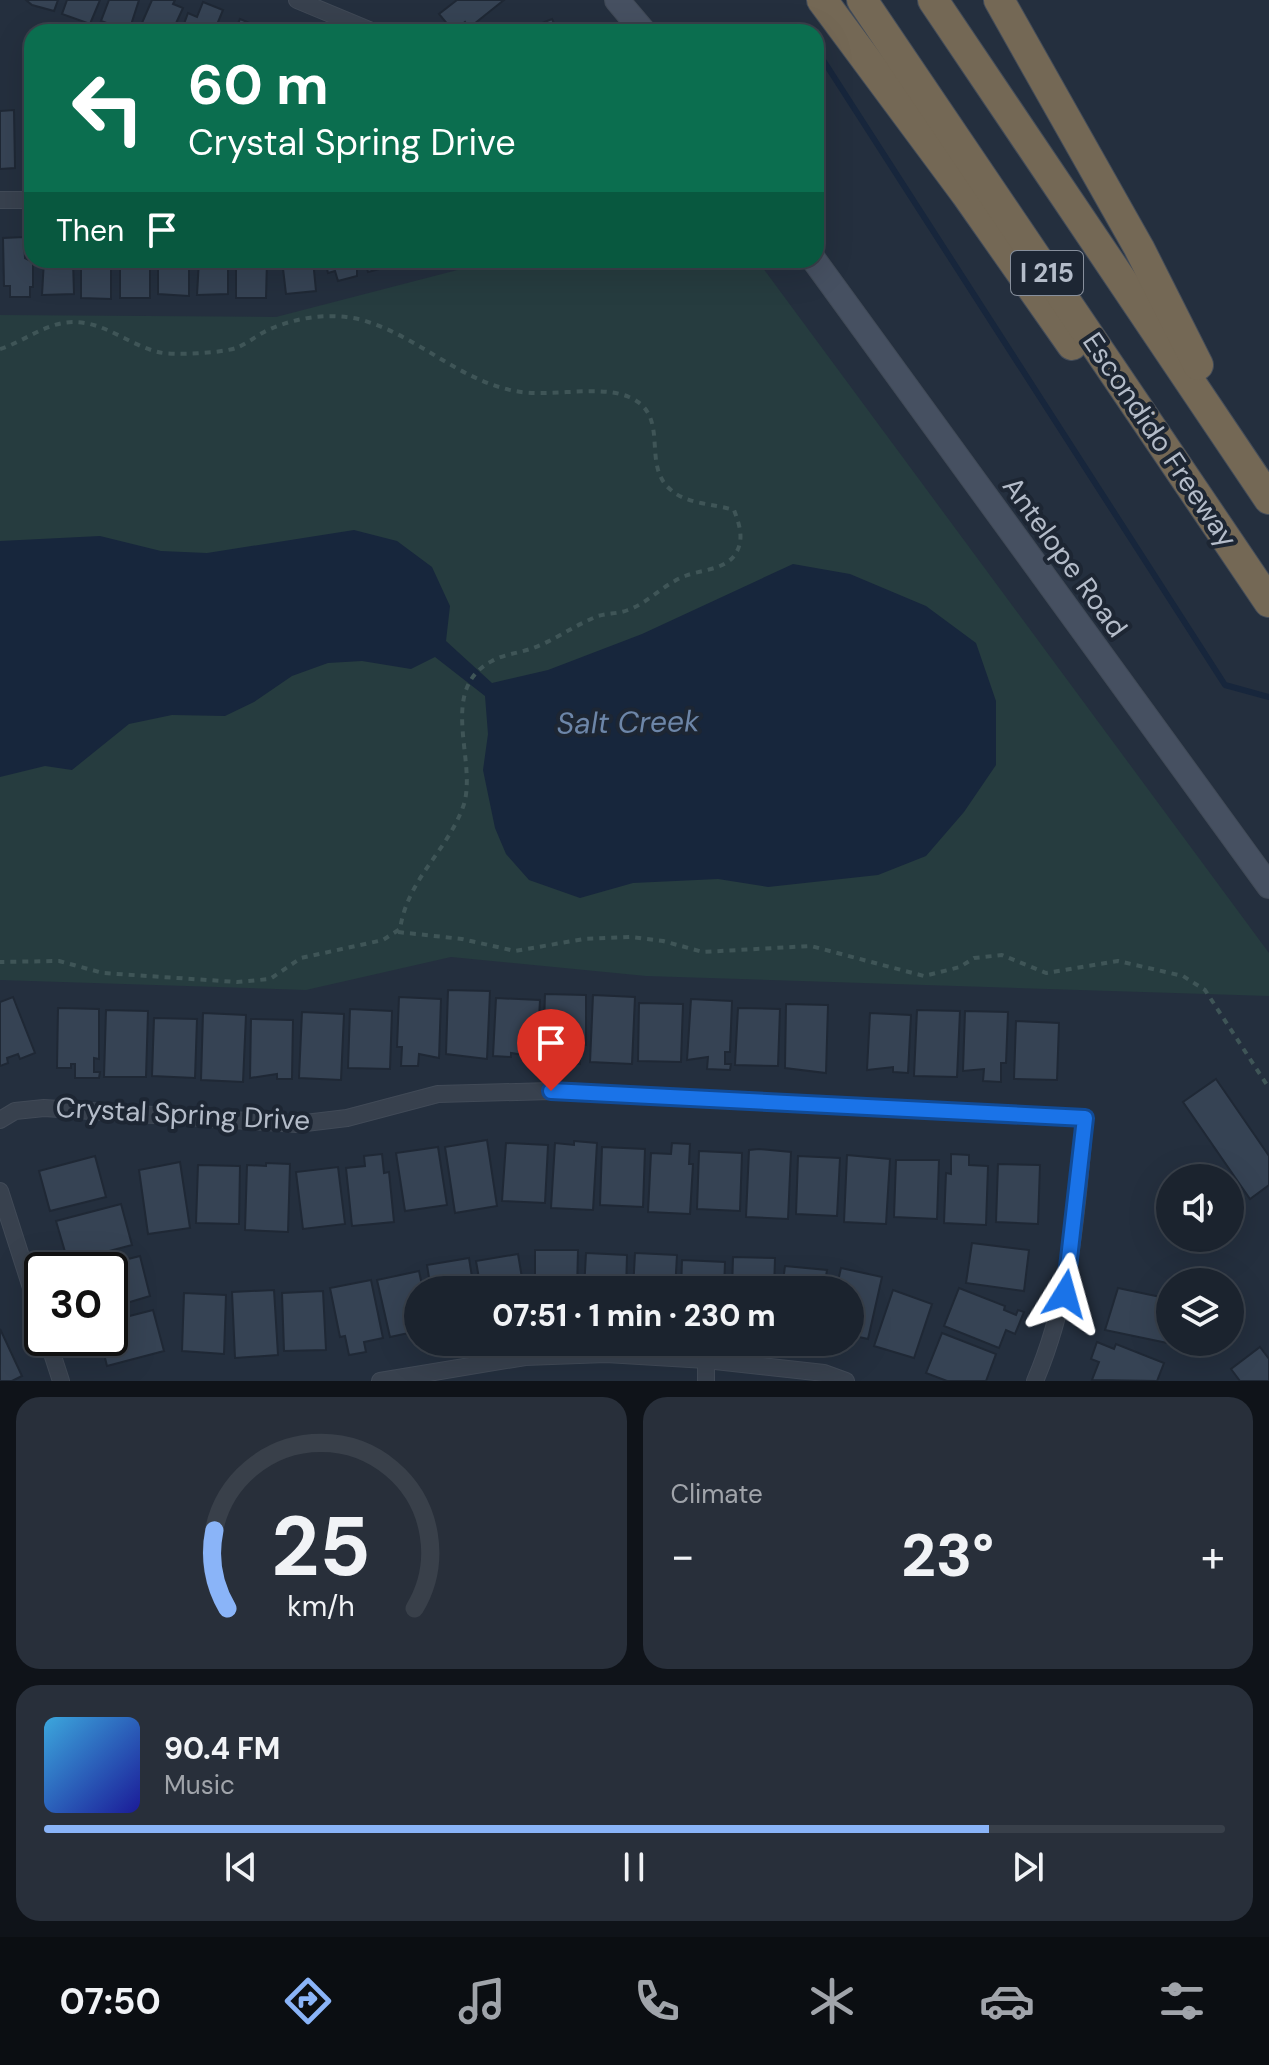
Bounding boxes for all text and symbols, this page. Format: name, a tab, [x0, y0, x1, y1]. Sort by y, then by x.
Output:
text: 60 m	[188, 48, 329, 121]
icon: left	[56, 56, 160, 160]
text: Crystal Spring Drive	[188, 119, 516, 166]
icon: arrive	[140, 208, 184, 252]
text: Then	[56, 211, 124, 250]
road number: I 215	[1011, 251, 1083, 295]
street label: Escondido Freeway	[1074, 325, 1246, 555]
street label: Antelope Road	[994, 469, 1136, 645]
water label: Salt Creek	[556, 701, 700, 743]
pin	[517, 1009, 585, 1091]
icon: arrive	[529, 1021, 573, 1065]
street label: Crystal Spring Drive	[55, 1089, 311, 1139]
map controls	[1156, 1164, 1244, 1356]
button: sound	[1156, 1164, 1244, 1252]
speed limit sign: 30	[24, 1252, 128, 1356]
position arrow	[1023, 1252, 1107, 1336]
button: layers	[1156, 1268, 1244, 1356]
text: 07:51 · 1 min · 230 m	[492, 1296, 776, 1335]
text: Climate	[671, 1477, 763, 1511]
text: 25	[271, 1492, 371, 1601]
text: 23°	[901, 1516, 994, 1595]
text: −	[671, 1527, 695, 1585]
text: +	[1201, 1527, 1225, 1585]
text: km/h	[287, 1588, 355, 1625]
text: 90.4 FM	[164, 1729, 280, 1768]
text: Music	[164, 1768, 235, 1802]
icon: previous	[219, 1845, 263, 1889]
icon: pause	[612, 1845, 656, 1889]
icon: next	[1006, 1845, 1050, 1889]
icon: directions	[280, 1973, 336, 2029]
icon: music	[454, 1973, 510, 2029]
icon: phone	[629, 1973, 685, 2029]
icon: climate	[804, 1973, 860, 2029]
icon: car	[979, 1973, 1035, 2029]
icon: filters	[1154, 1973, 1210, 2029]
text: 07:50	[59, 1978, 161, 2025]

